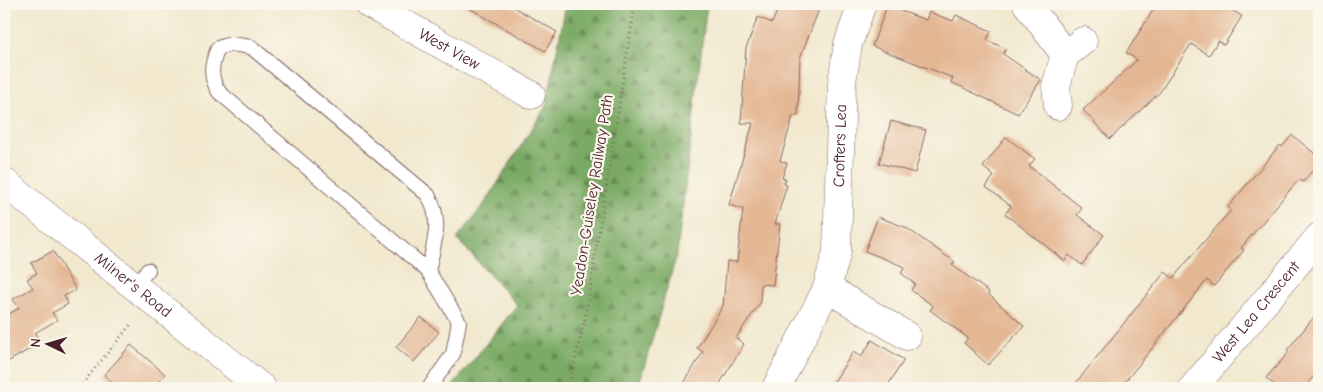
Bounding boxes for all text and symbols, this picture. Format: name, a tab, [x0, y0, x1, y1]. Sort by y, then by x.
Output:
street label: West View	[415, 25, 483, 74]
street label: Yeadon-Guiseley Railway Path	[567, 93, 617, 297]
street label: Crofters Lea	[830, 104, 850, 188]
street label: Milner's Road	[91, 249, 175, 321]
street label: West Lea Crescent	[1209, 257, 1304, 366]
north arrow	[22, 320, 72, 370]
text: N	[27, 338, 44, 348]

